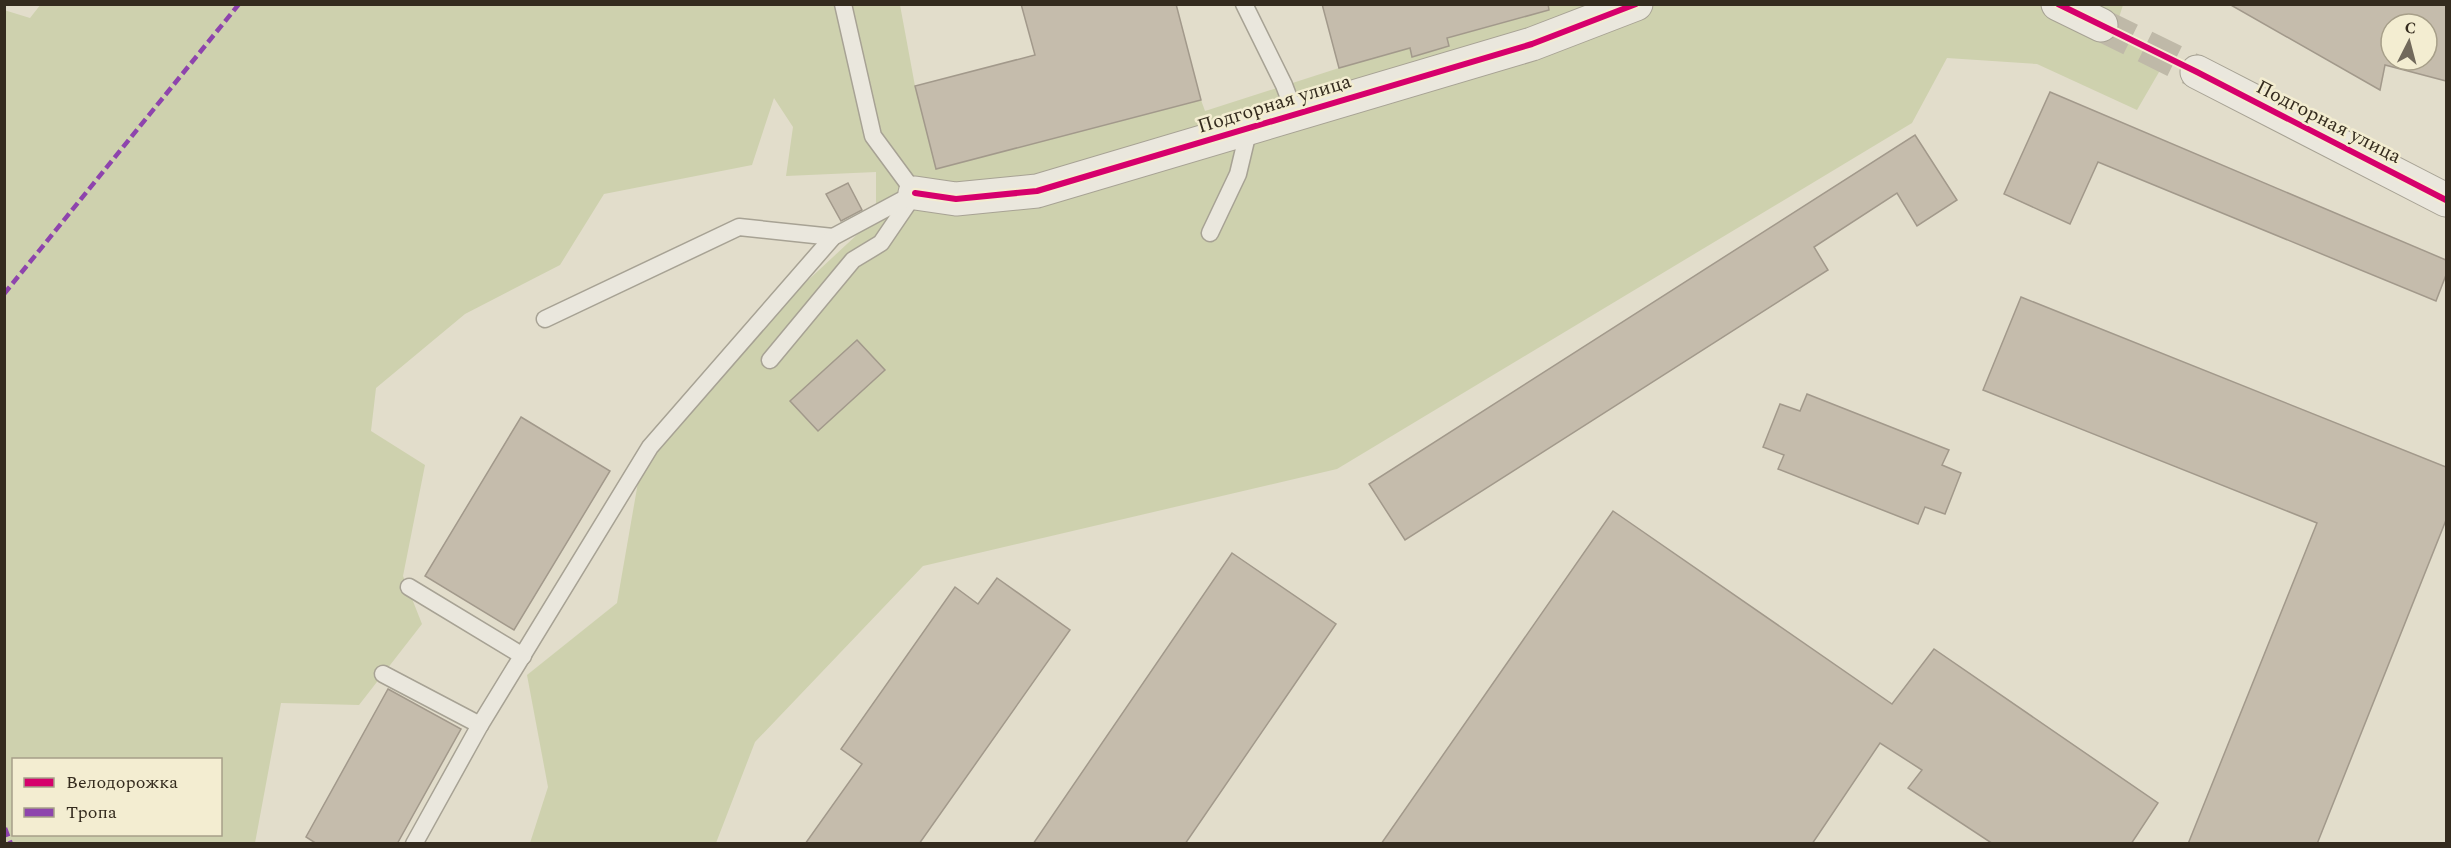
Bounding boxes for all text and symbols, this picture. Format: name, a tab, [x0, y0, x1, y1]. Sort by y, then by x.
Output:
north arrow	[2379, 12, 2439, 72]
text: С	[2404, 16, 2417, 41]
street label: Подгорная улица	[1194, 66, 1355, 142]
street label: Подгорная улица	[2251, 72, 2407, 172]
legend	[12, 758, 222, 836]
text: Велодорожка	[66, 769, 178, 796]
text: Тропа	[66, 799, 117, 826]

